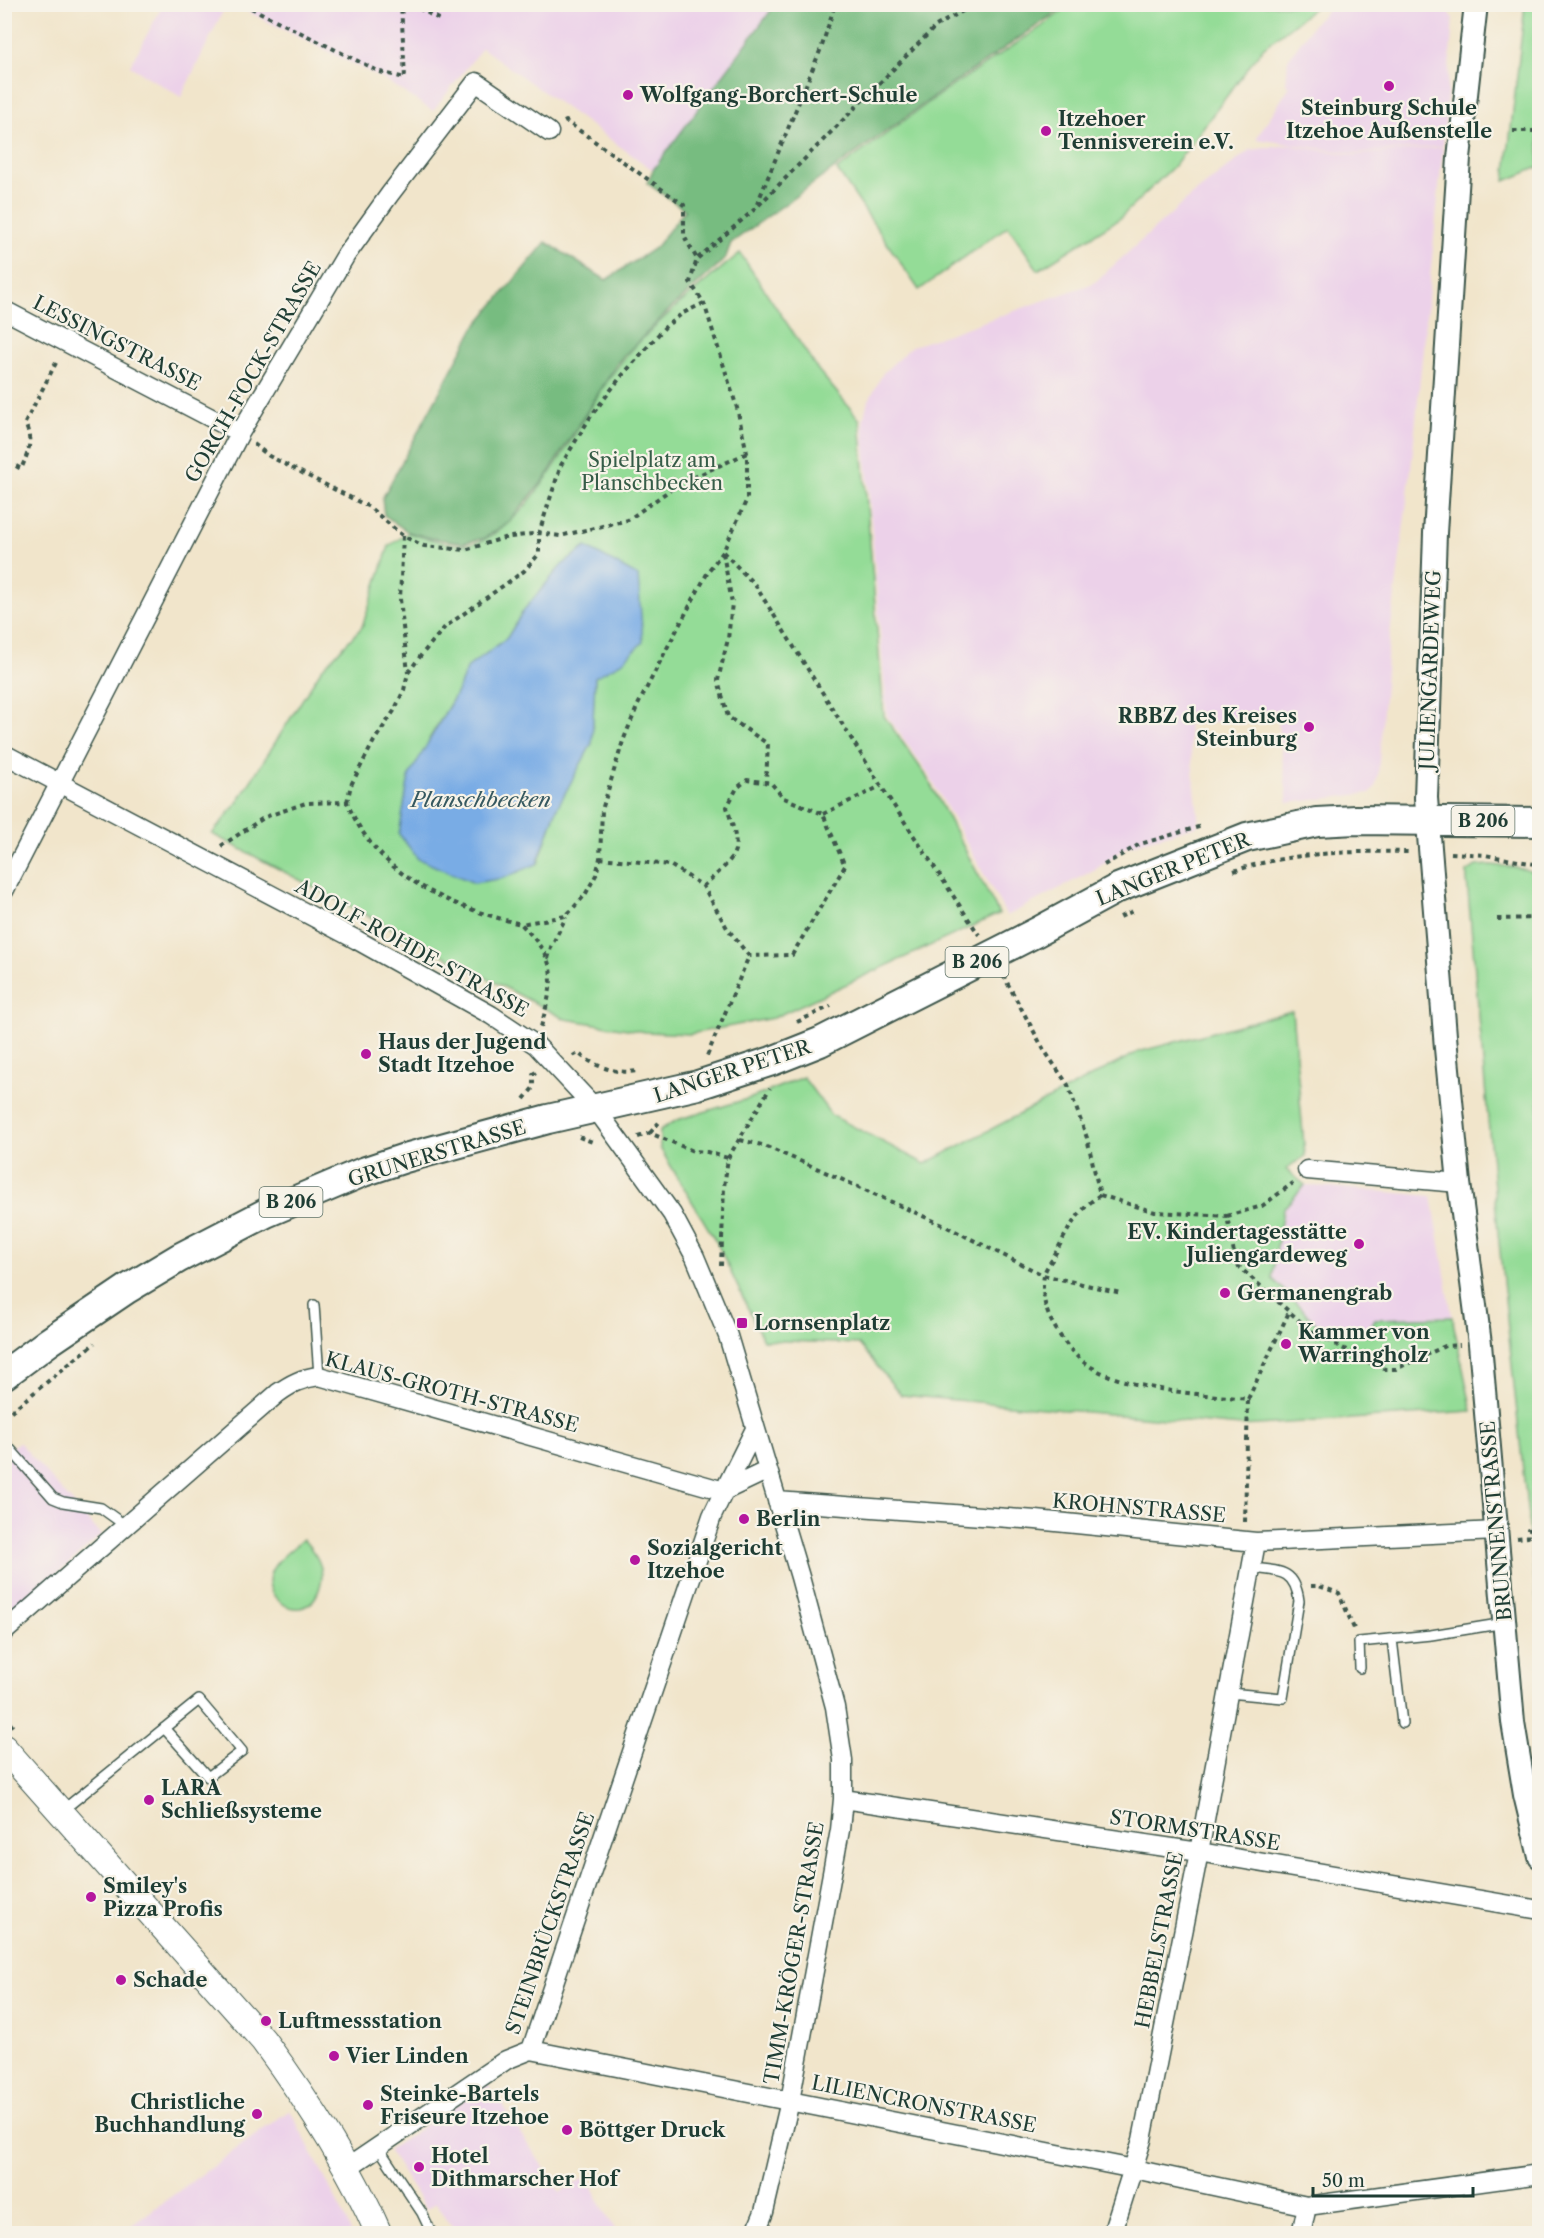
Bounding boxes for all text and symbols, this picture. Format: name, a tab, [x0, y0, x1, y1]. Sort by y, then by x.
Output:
marker: Steinburg Schule Itzehoe Außenstelle	[1382, 79, 1396, 93]
place label: Wolfgang-Borchert-Schule	[639, 83, 917, 107]
marker: Wolfgang-Borchert-Schule	[621, 88, 635, 102]
place label: Steinburg Schule Itzehoe Außenstelle	[1286, 96, 1492, 143]
place label: Itzehoer Tennisverein e.V.	[1058, 107, 1234, 154]
marker: Itzehoer Tennisverein e.V.	[1039, 124, 1053, 138]
street label: GORCH-FOCK-STRASSE	[180, 257, 326, 487]
street label: LESSINGSTRASSE	[29, 290, 205, 396]
park label: Spielplatz am Planschbecken	[581, 448, 724, 495]
street label: JULIENGARDEWEG	[1414, 569, 1445, 774]
place label: RBBZ des Kreises Steinburg	[1118, 704, 1297, 751]
marker: RBBZ des Kreises Steinburg	[1302, 720, 1316, 734]
water label: Planschbecken	[409, 787, 551, 812]
road number: B 206	[1452, 806, 1514, 836]
street label: LANGER PETER	[1093, 827, 1255, 911]
street label: ADOLF-ROHDE-STRASSE	[290, 873, 533, 1022]
road number: B 206	[946, 947, 1008, 977]
place label: Haus der Jugend Stadt Itzehoe	[378, 1030, 547, 1077]
street label: LANGER PETER	[651, 1034, 815, 1108]
marker: Haus der Jugend Stadt Itzehoe	[359, 1047, 373, 1061]
street label: GRUNERSTRASSE	[345, 1114, 529, 1192]
road number: B 206	[260, 1187, 322, 1217]
place label: EV. Kindertagesstätte Juliengardeweg	[1127, 1220, 1347, 1267]
marker: EV. Kindertagesstätte Juliengardeweg	[1352, 1237, 1366, 1251]
place label: Germanengrab	[1237, 1281, 1392, 1305]
marker: Germanengrab	[1218, 1286, 1232, 1300]
place label: Lornsenplatz	[754, 1311, 890, 1335]
marker: Lornsenplatz	[735, 1316, 749, 1330]
place label: Kammer von Warringholz	[1297, 1320, 1430, 1367]
marker: Kammer von Warringholz	[1279, 1337, 1293, 1351]
street label: KLAUS-GROTH-STRASSE	[323, 1347, 581, 1437]
street label: BRUNNENSTRASSE	[1475, 1420, 1517, 1622]
street label: KROHNSTRASSE	[1051, 1488, 1227, 1528]
place label: Berlin	[756, 1507, 821, 1531]
marker: Berlin	[737, 1512, 751, 1526]
place label: Sozialgericht Itzehoe	[647, 1536, 783, 1583]
marker: Sozialgericht Itzehoe	[628, 1553, 642, 1567]
place label: LARA Schließsysteme	[161, 1776, 322, 1823]
marker: LARA Schließsysteme	[142, 1793, 156, 1807]
street label: STORMSTRASSE	[1108, 1805, 1282, 1855]
street label: STEINBRÜCKSTRASSE	[500, 1808, 599, 2037]
street label: TIMM-KRÖGER-STRASSE	[758, 1820, 829, 2086]
street label: HEBBELSTRASSE	[1130, 1849, 1188, 2031]
place label: Smiley's Pizza Profis	[103, 1874, 223, 1921]
marker: Smiley's Pizza Profis	[84, 1890, 98, 1904]
place label: Schade	[133, 1968, 207, 1992]
marker: Schade	[114, 1973, 128, 1987]
place label: Luftmessstation	[278, 2009, 442, 2033]
marker: Luftmessstation	[259, 2014, 273, 2028]
place label: Vier Linden	[345, 2044, 469, 2068]
marker: Vier Linden	[327, 2049, 341, 2063]
street label: LILIENCRONSTRASSE	[810, 2070, 1038, 2138]
place label: Steinke-Bartels Friseure Itzehoe	[380, 2082, 549, 2129]
place label: Christliche Buchhandlung	[94, 2090, 245, 2137]
marker: Steinke-Bartels Friseure Itzehoe	[361, 2098, 375, 2112]
marker: Christliche Buchhandlung	[250, 2107, 264, 2121]
place label: Böttger Druck	[579, 2118, 726, 2142]
marker: Böttger Druck	[560, 2123, 574, 2137]
place label: Hotel Dithmarscher Hof	[431, 2144, 621, 2191]
marker: Hotel Dithmarscher Hof	[412, 2160, 426, 2174]
scale bar	[1313, 2160, 1474, 2198]
text: 50 m	[1322, 2170, 1365, 2192]

